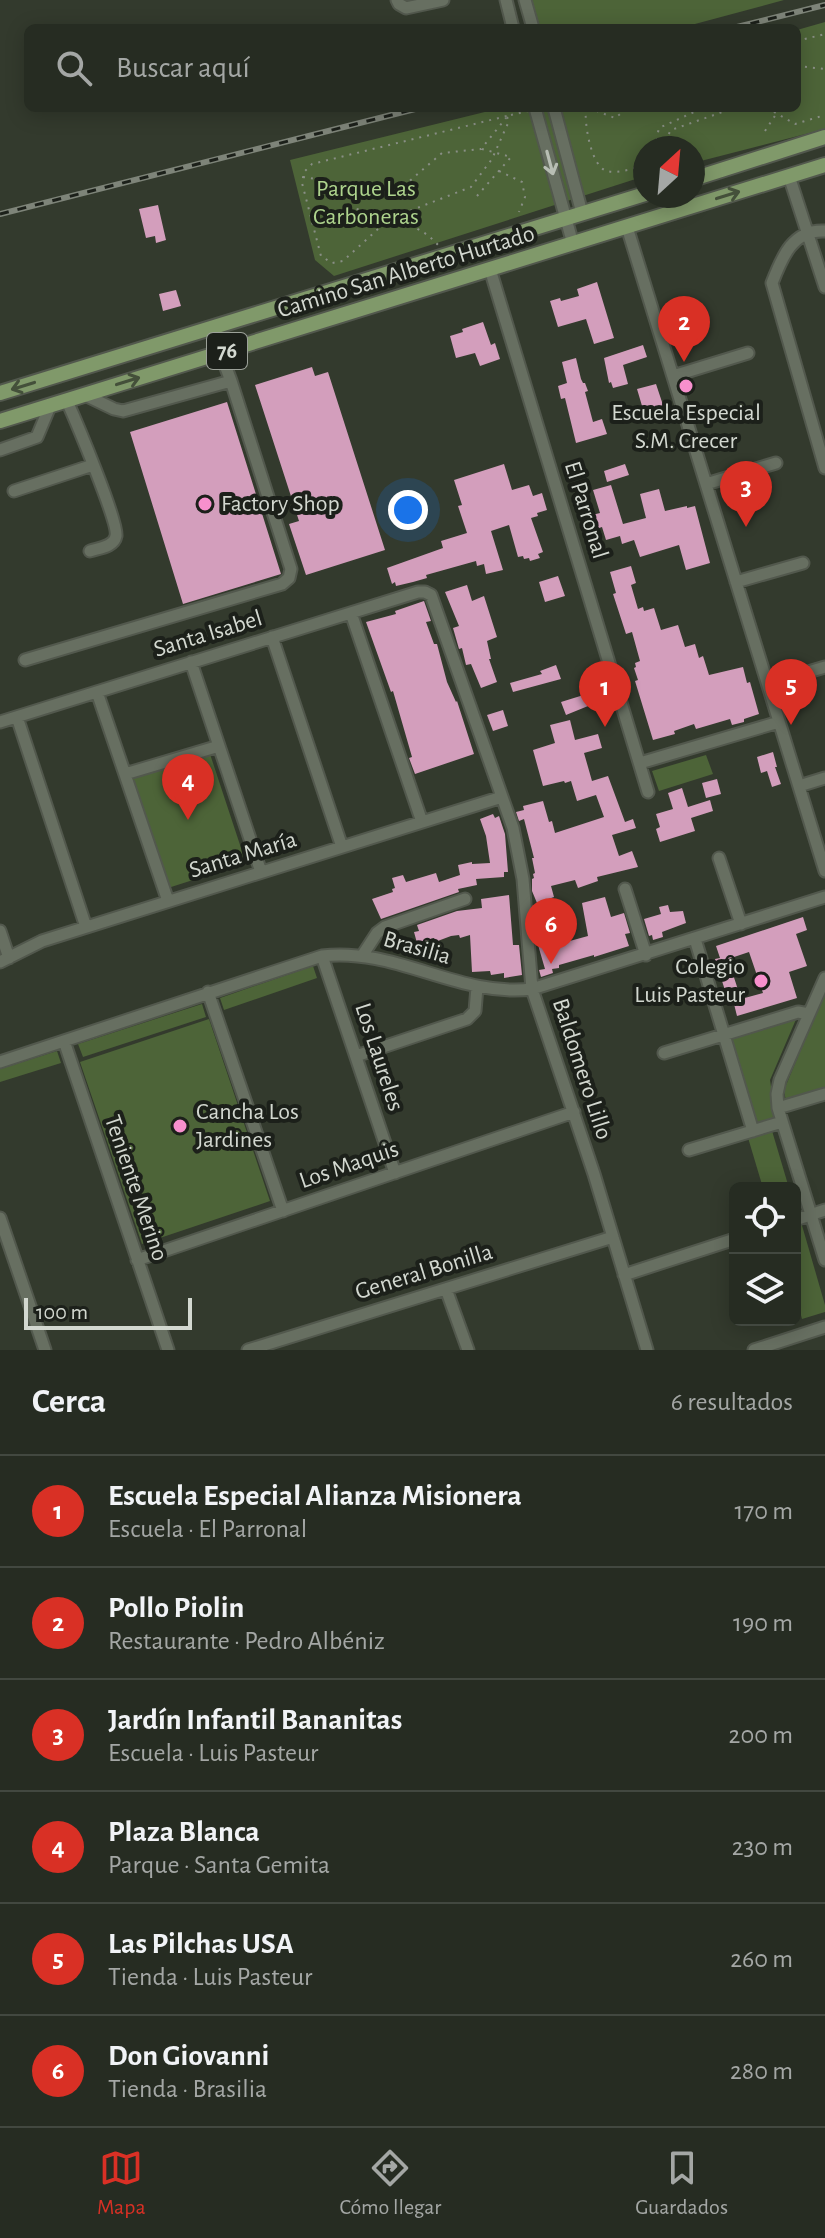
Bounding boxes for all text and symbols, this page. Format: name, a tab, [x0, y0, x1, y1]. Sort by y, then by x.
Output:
search box	[24, 24, 801, 112]
icon: search	[52, 46, 96, 90]
text: Buscar aquí	[116, 53, 250, 83]
north arrow	[633, 136, 705, 208]
one-way arrow	[543, 150, 558, 176]
park label: Parque Las Carboneras	[313, 177, 419, 229]
one-way arrow	[715, 187, 741, 202]
street label: Camino San Alberto Hurtado	[275, 221, 537, 323]
pin: 2	[658, 296, 710, 362]
road number: 76	[207, 333, 247, 369]
one-way arrow	[115, 373, 140, 388]
marker: Escuela Especial S.M. Crecer	[677, 377, 695, 395]
one-way arrow	[10, 379, 36, 394]
place label: Escuela Especial S.M. Crecer	[611, 401, 761, 453]
street label: El Parronal	[560, 458, 612, 562]
pin: 3	[720, 461, 772, 527]
your location	[388, 490, 428, 530]
place label: Factory Shop	[221, 492, 340, 516]
marker: Factory Shop	[196, 495, 214, 513]
street label: Santa Isabel	[151, 606, 265, 662]
pin: 5	[765, 659, 817, 725]
pin: 1	[579, 661, 631, 727]
pin: 4	[162, 754, 214, 820]
street label: Santa María	[186, 827, 300, 883]
pin: 6	[525, 898, 577, 964]
street label: Brasilia	[381, 927, 453, 969]
place label: Colegio Luis Pasteur	[634, 955, 745, 1007]
marker: Colegio Luis Pasteur	[752, 972, 770, 990]
street label: Baldomero Lillo	[548, 995, 616, 1143]
street label: Los Laureles	[350, 1000, 408, 1114]
place label: Cancha Los Jardines	[196, 1100, 299, 1152]
street label: Teniente Merino	[100, 1112, 172, 1264]
marker: Cancha Los Jardines	[171, 1117, 189, 1135]
street label: Los Maquis	[296, 1137, 402, 1193]
map controls	[729, 1182, 801, 1326]
button: locate	[729, 1182, 801, 1254]
street label: General Bonilla	[352, 1240, 496, 1304]
button: layers	[729, 1254, 801, 1326]
scale bar	[24, 1294, 192, 1330]
text: 100 m	[36, 1301, 88, 1323]
text: Cerca	[32, 1385, 106, 1419]
text: 6 resultados	[671, 1389, 793, 1415]
text: Escuela Especial Alianza Misionera	[108, 1481, 522, 1511]
text: 1	[53, 1498, 63, 1524]
text: 170 m	[734, 1498, 793, 1524]
text: Escuela · El Parronal	[108, 1516, 307, 1542]
text: Pollo Piolin	[108, 1593, 244, 1623]
text: 2	[52, 1610, 64, 1636]
text: 190 m	[733, 1610, 793, 1636]
text: Restaurante · Pedro Albéniz	[108, 1628, 385, 1654]
text: Jardín Infantil Bananitas	[108, 1705, 402, 1735]
text: 3	[52, 1722, 64, 1748]
text: 200 m	[729, 1722, 793, 1748]
text: Escuela · Luis Pasteur	[108, 1740, 318, 1766]
text: Plaza Blanca	[108, 1817, 260, 1847]
text: 4	[51, 1834, 65, 1860]
text: 230 m	[732, 1834, 793, 1860]
text: Parque · Santa Gemita	[108, 1852, 330, 1878]
text: Las Pilchas USA	[108, 1929, 294, 1959]
text: 5	[52, 1946, 64, 1972]
text: 260 m	[730, 1946, 793, 1972]
text: Tienda · Luis Pasteur	[108, 1964, 313, 1990]
text: Don Giovanni	[108, 2041, 269, 2071]
text: 6	[52, 2058, 64, 2084]
text: 280 m	[730, 2058, 793, 2084]
text: Tienda · Brasilia	[108, 2076, 267, 2102]
tab: Mapa	[97, 2146, 146, 2220]
tab: Cómo llegar	[339, 2146, 441, 2220]
tab: Guardados	[635, 2146, 728, 2220]

